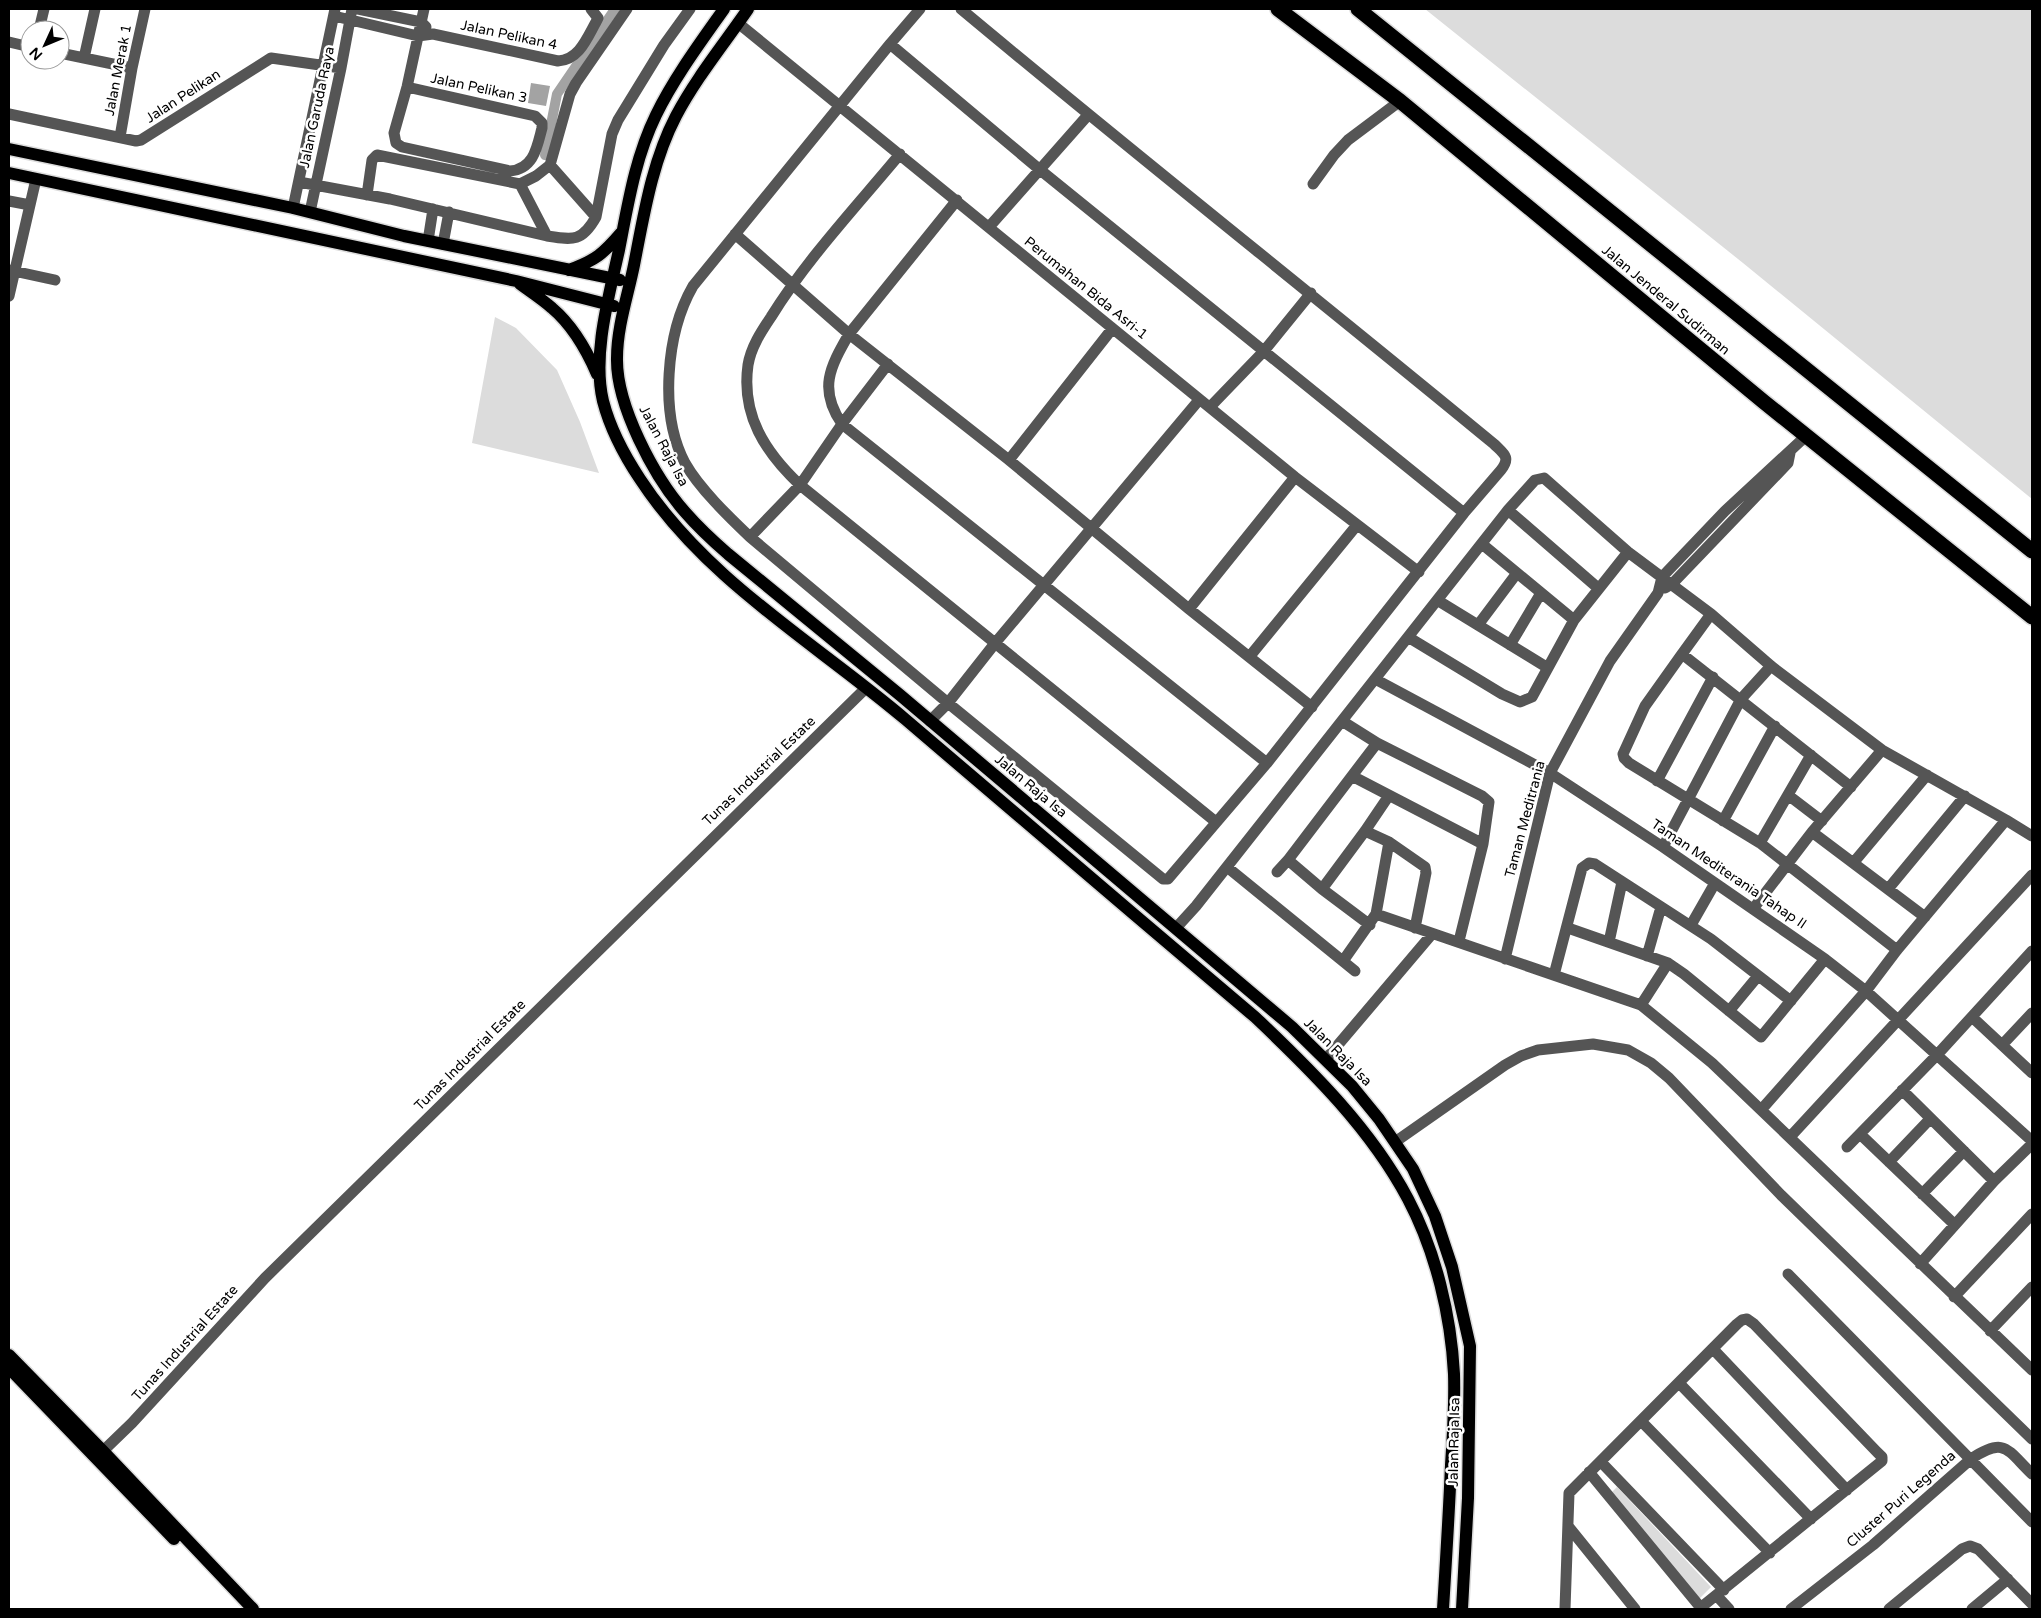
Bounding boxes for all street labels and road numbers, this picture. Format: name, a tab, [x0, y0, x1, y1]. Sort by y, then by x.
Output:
street label: Jalan Pelikan 4	[459, 16, 559, 54]
street label: Jalan Merak 1	[101, 23, 135, 117]
street label: Jalan Garuda Raya	[296, 45, 338, 169]
street label: Jalan Pelikan	[142, 65, 224, 127]
street label: Jalan Pelikan 3	[429, 69, 529, 107]
street label: Perumahan Bida Asri-1	[1021, 233, 1151, 343]
street label: Jalan Jenderal Sudirman	[1599, 241, 1733, 359]
street label: Jalan Raja Isa	[636, 403, 692, 489]
street label: Tunas Industrial Estate	[699, 713, 819, 829]
street label: Jalan Raja Isa	[991, 751, 1071, 821]
street label: Taman Meditrania	[1501, 759, 1549, 879]
street label: Taman Mediterania Tahap II	[1648, 816, 1810, 932]
street label: Tunas Industrial Estate	[411, 996, 529, 1114]
street label: Jalan Raja Isa	[1300, 1014, 1376, 1090]
street label: Tunas Industrial Estate	[128, 1281, 242, 1405]
street label: Jalan Raja Isa	[1445, 1397, 1463, 1487]
street label: Cluster Puri Legenda	[1843, 1447, 1959, 1551]

